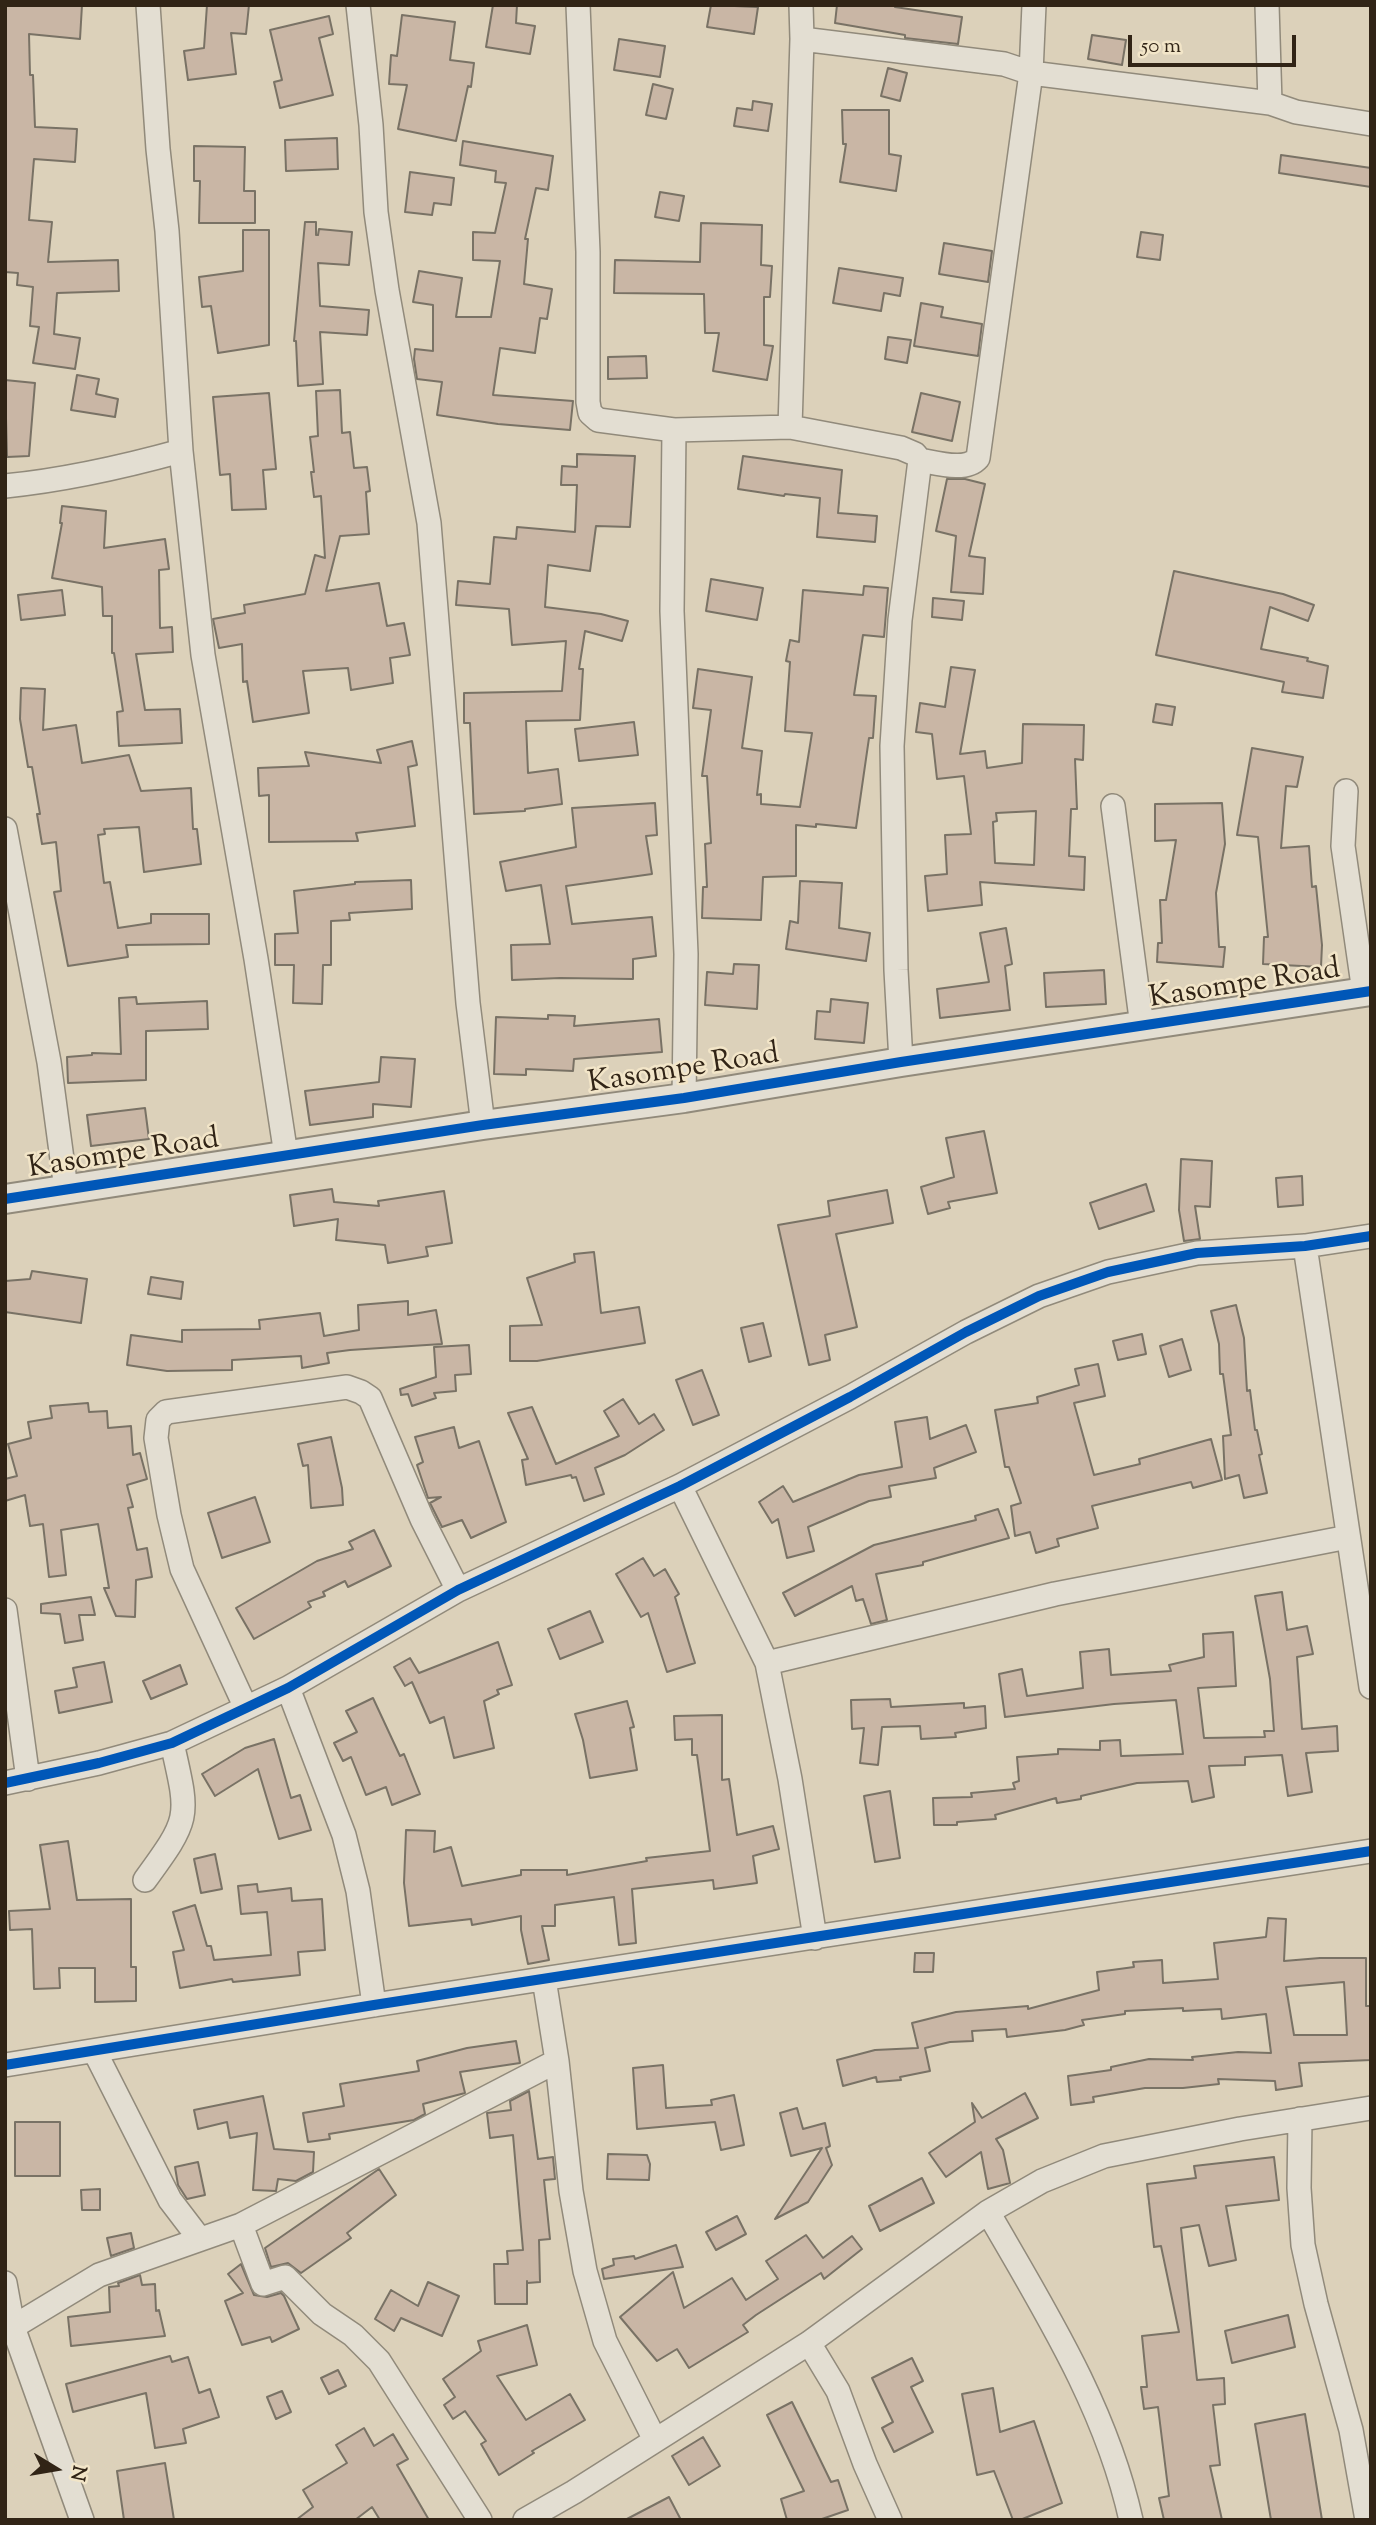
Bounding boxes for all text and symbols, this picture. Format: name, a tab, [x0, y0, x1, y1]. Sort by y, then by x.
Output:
scale bar	[1131, 21, 1299, 65]
text: 50 m	[1141, 32, 1181, 62]
street label: Kasompe Road	[1147, 953, 1343, 1019]
street label: Kasompe Road	[586, 1038, 782, 1104]
street label: Kasompe Road	[26, 1123, 222, 1189]
north arrow	[21, 2434, 91, 2504]
text: N	[62, 2463, 92, 2483]

